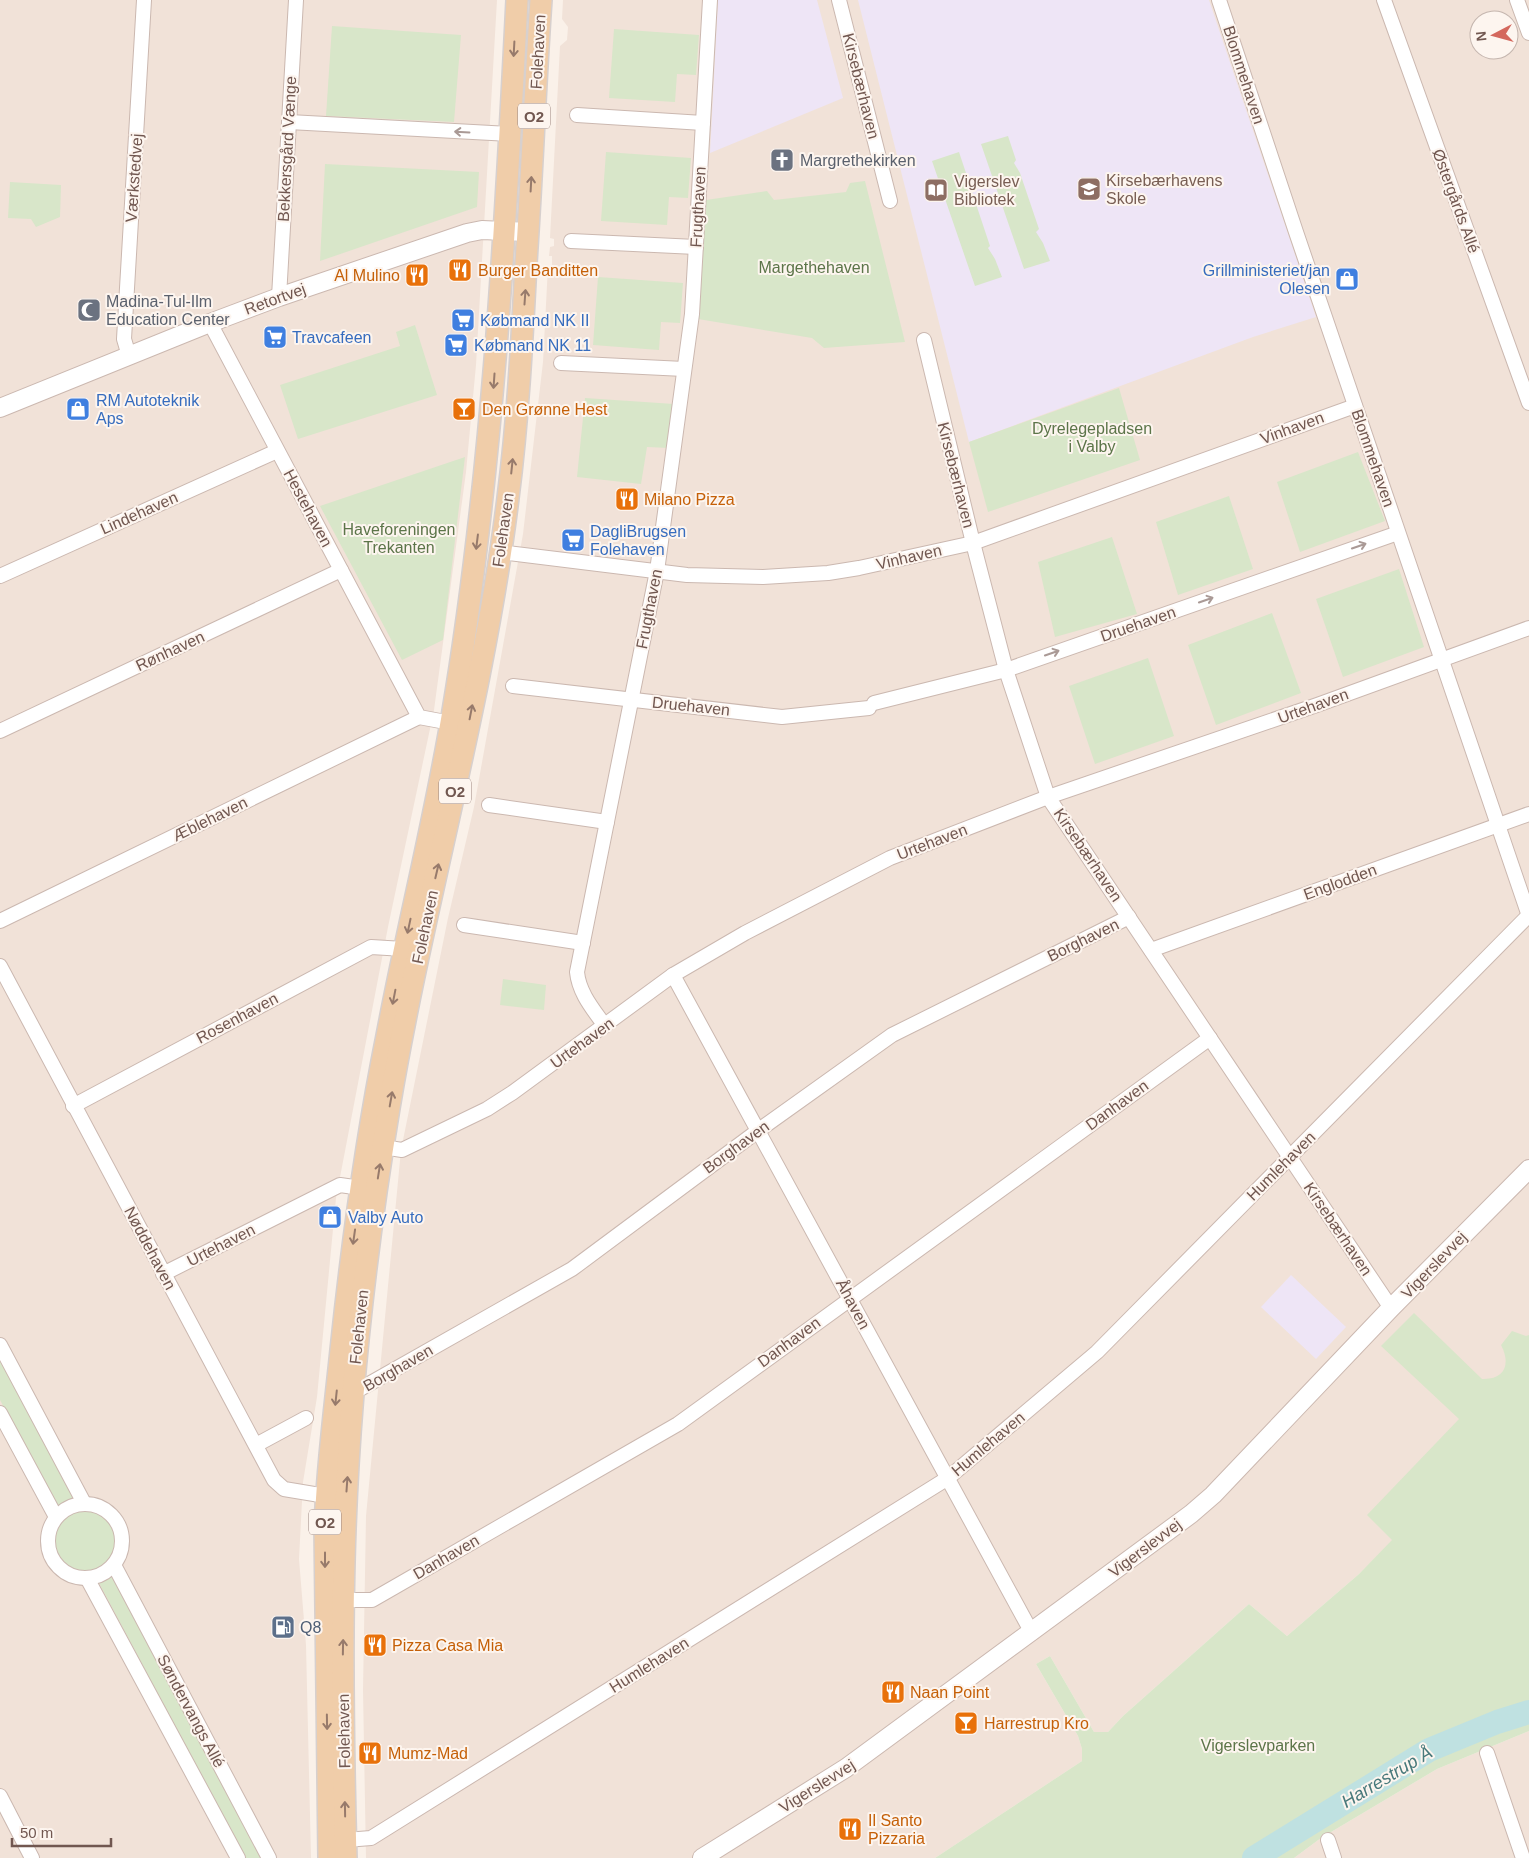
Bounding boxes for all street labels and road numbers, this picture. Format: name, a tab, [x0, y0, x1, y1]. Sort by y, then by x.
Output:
street label: Folehaven	[528, 14, 548, 90]
street label: Blommehaven	[1220, 24, 1268, 126]
street label: Kirsebærhaven	[840, 31, 882, 141]
street label: Bekkersgård Vænge	[275, 76, 299, 222]
road number: O2	[518, 104, 550, 128]
street label: Værkstedvej	[122, 133, 146, 223]
street label: Østergårds Allé	[1429, 147, 1483, 255]
street label: Frugthaven	[687, 166, 709, 248]
street label: Retortvej	[242, 280, 308, 318]
street label: Blommehaven	[1348, 407, 1398, 509]
street label: Vinhaven	[1258, 409, 1326, 447]
street label: Kirsebærhaven	[935, 420, 977, 530]
street label: Hestehaven	[280, 466, 336, 550]
street label: Lindehaven	[98, 488, 180, 538]
street label: Folehaven	[489, 492, 517, 568]
street label: Vinhaven	[875, 541, 943, 573]
street label: Frugthaven	[633, 568, 665, 650]
street label: Druehaven	[1098, 603, 1178, 645]
street label: Rønhaven	[133, 628, 207, 674]
street label: Urtehaven	[1275, 685, 1351, 727]
street label: Druehaven	[651, 693, 731, 719]
road number: O2	[439, 778, 471, 804]
street label: Æblehaven	[170, 794, 250, 844]
street label: Kirsebærhaven	[1051, 805, 1125, 905]
street label: Urtehaven	[894, 821, 970, 863]
street label: Englodden	[1301, 861, 1379, 903]
street label: Folehaven	[409, 889, 441, 965]
street label: Borghaven	[1044, 915, 1122, 965]
street label: Rosenhaven	[193, 989, 281, 1047]
street label: Urtehaven	[547, 1014, 617, 1072]
street label: Danhaven	[1082, 1077, 1152, 1133]
street label: Borghaven	[700, 1117, 772, 1177]
street label: Humlehaven	[1243, 1128, 1319, 1204]
street label: Kirsebærhaven	[1301, 1179, 1375, 1279]
street label: Nøddehaven	[121, 1204, 179, 1292]
street label: Urtehaven	[184, 1221, 258, 1269]
street label: Vigerslevvej	[1398, 1228, 1470, 1302]
street label: Åhaven	[833, 1276, 874, 1332]
street label: Folehaven	[347, 1289, 371, 1365]
street label: Danhaven	[754, 1314, 824, 1370]
street label: Borghaven	[360, 1341, 436, 1395]
street label: Humlehaven	[948, 1409, 1028, 1479]
road number: O2	[309, 1510, 341, 1534]
street label: Vigerslevvej	[1106, 1515, 1184, 1581]
street label: Danhaven	[410, 1531, 482, 1583]
street label: Humlehaven	[606, 1634, 692, 1696]
street label: Søndervangs Allé	[154, 1652, 228, 1770]
street label: Folehaven	[335, 1693, 353, 1769]
street label: Vigerslevvej	[776, 1756, 858, 1816]

